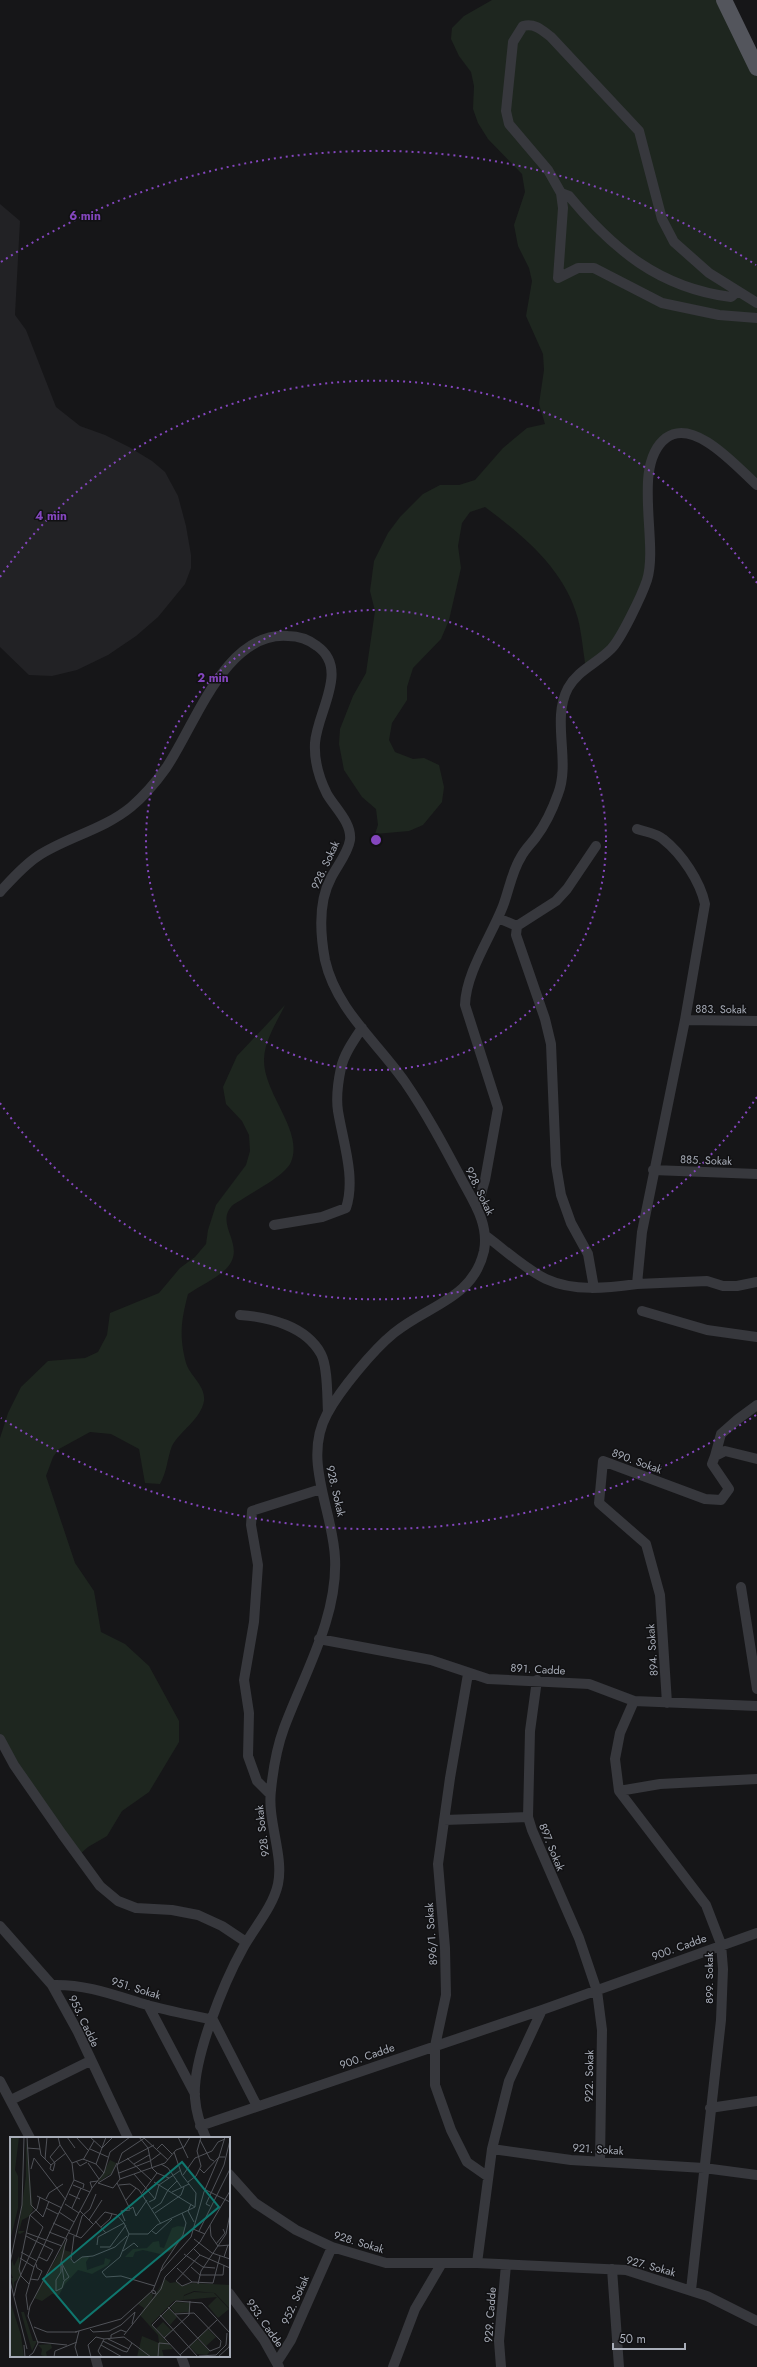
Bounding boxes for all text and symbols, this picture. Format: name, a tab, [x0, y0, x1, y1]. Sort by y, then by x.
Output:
text: 6 min	[69, 207, 101, 225]
text: 4 min	[35, 507, 67, 525]
text: 2 min	[197, 669, 229, 687]
centre of rings	[369, 833, 383, 847]
street label: 928. Sokak	[307, 838, 343, 892]
street label: 883. Sokak	[695, 1001, 747, 1017]
street label: 885. Sokak	[680, 1151, 732, 1169]
street label: 928. Sokak	[461, 1164, 499, 1218]
street label: 890. Sokak	[610, 1444, 665, 1478]
street label: 928. Sokak	[322, 1464, 350, 1518]
street label: 894. Sokak	[642, 1623, 662, 1677]
street label: 891. Cadde	[510, 1660, 566, 1678]
street label: 928. Sokak	[251, 1804, 273, 1858]
street label: 897. Sokak	[535, 1821, 569, 1873]
street label: 896/1. Sokak	[421, 1902, 441, 1966]
street label: 900. Cadde	[649, 1930, 709, 1964]
street label: 899. Sokak	[701, 1952, 717, 2004]
street label: 951. Sokak	[109, 1973, 163, 2003]
street label: 953. Cadde	[65, 1992, 104, 2050]
street label: 900. Cadde	[337, 2039, 397, 2073]
street label: 922. Sokak	[581, 2049, 597, 2102]
inset map	[10, 2137, 230, 2357]
street label: 921. Sokak	[572, 2139, 624, 2159]
street label: 928. Sokak	[332, 2227, 386, 2257]
street label: 927. Sokak	[624, 2252, 678, 2280]
street label: 952. Sokak	[277, 2273, 313, 2327]
street label: 929. Cadde	[480, 2286, 500, 2343]
street label: 953. Cadde	[242, 2295, 288, 2351]
scale bar	[613, 2325, 685, 2351]
text: 50 m	[619, 2330, 646, 2348]

